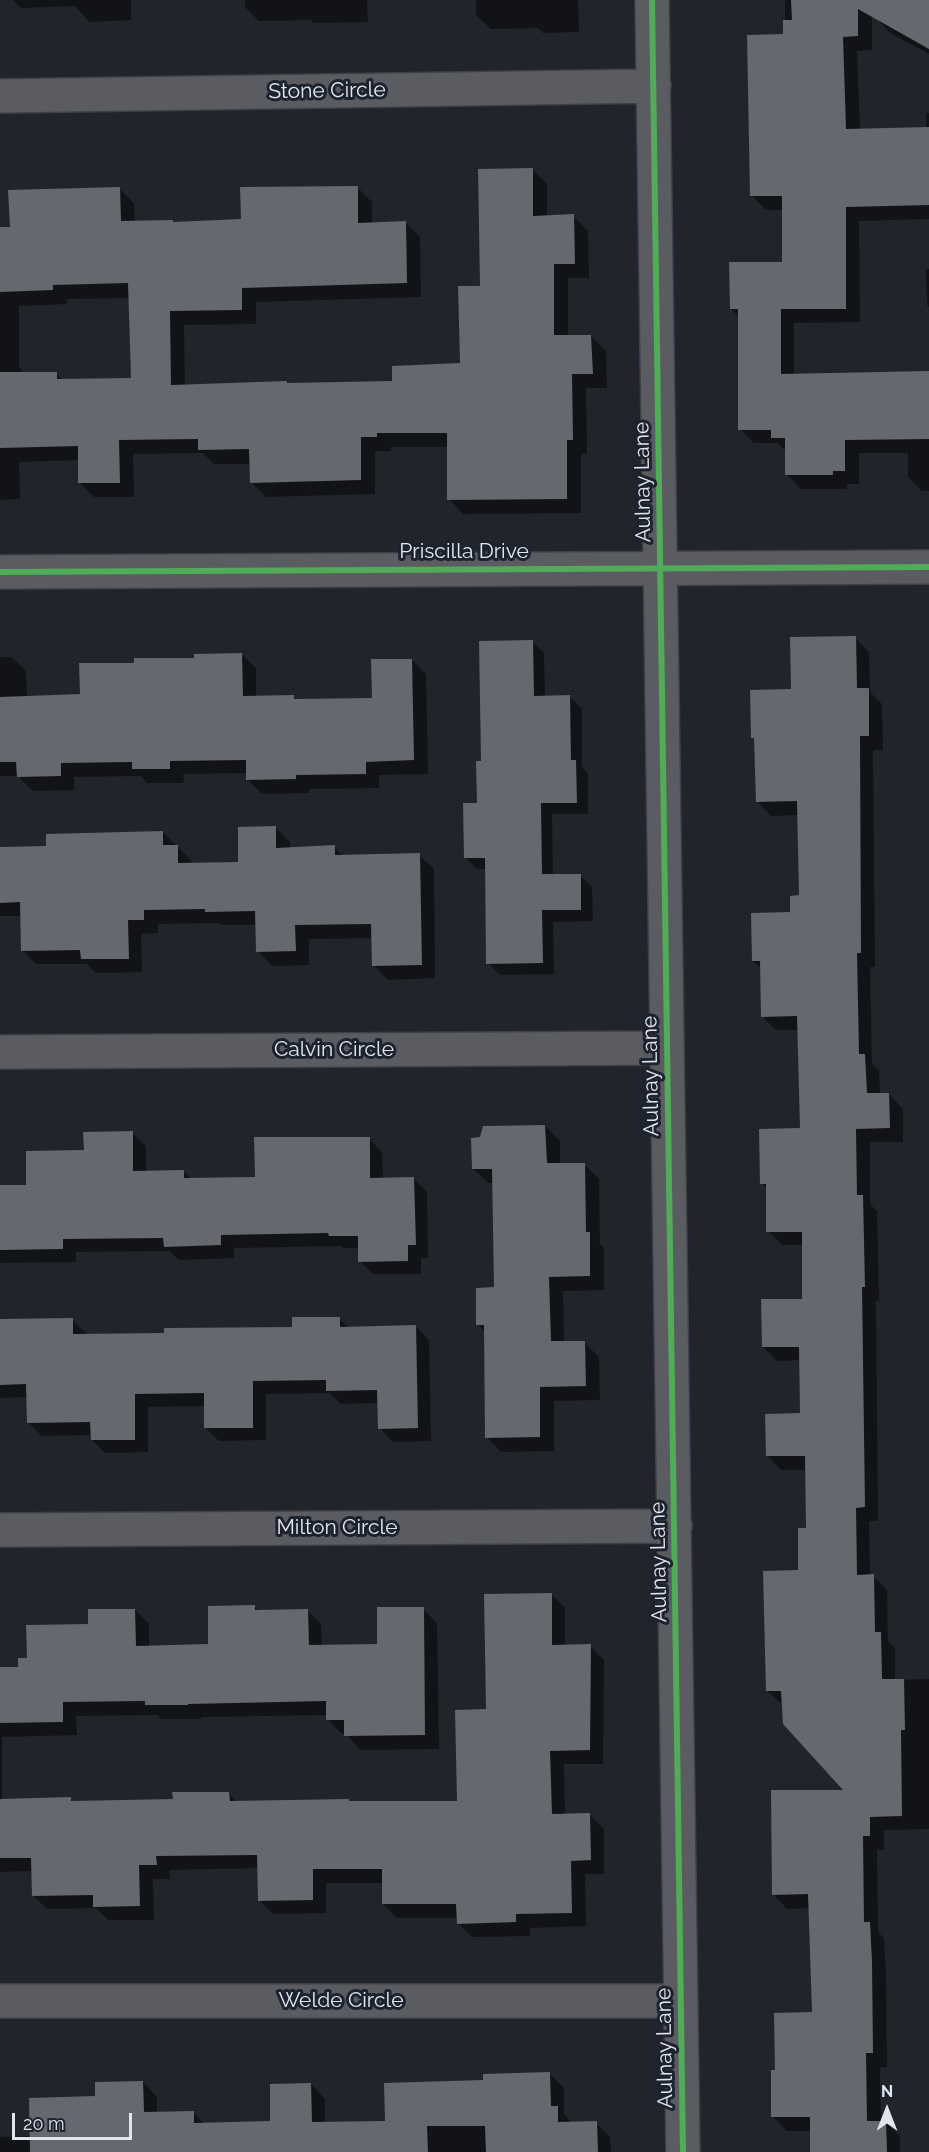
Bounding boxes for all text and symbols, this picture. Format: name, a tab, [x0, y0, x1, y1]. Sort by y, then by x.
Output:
street label: Stone Circle	[268, 77, 386, 105]
street label: Aulnay Lane	[629, 422, 657, 542]
street label: Priscilla Drive	[399, 539, 529, 565]
street label: Aulnay Lane	[637, 1016, 665, 1136]
street label: Calvin Circle	[274, 1037, 394, 1063]
street label: Aulnay Lane	[645, 1502, 673, 1622]
street label: Milton Circle	[276, 1515, 398, 1541]
street label: Welde Circle	[279, 1988, 403, 2014]
street label: Aulnay Lane	[651, 1988, 679, 2108]
north arrow	[857, 2080, 917, 2140]
text: N	[881, 2082, 893, 2101]
scale bar	[15, 2101, 135, 2139]
text: 20 m	[23, 2113, 65, 2134]

